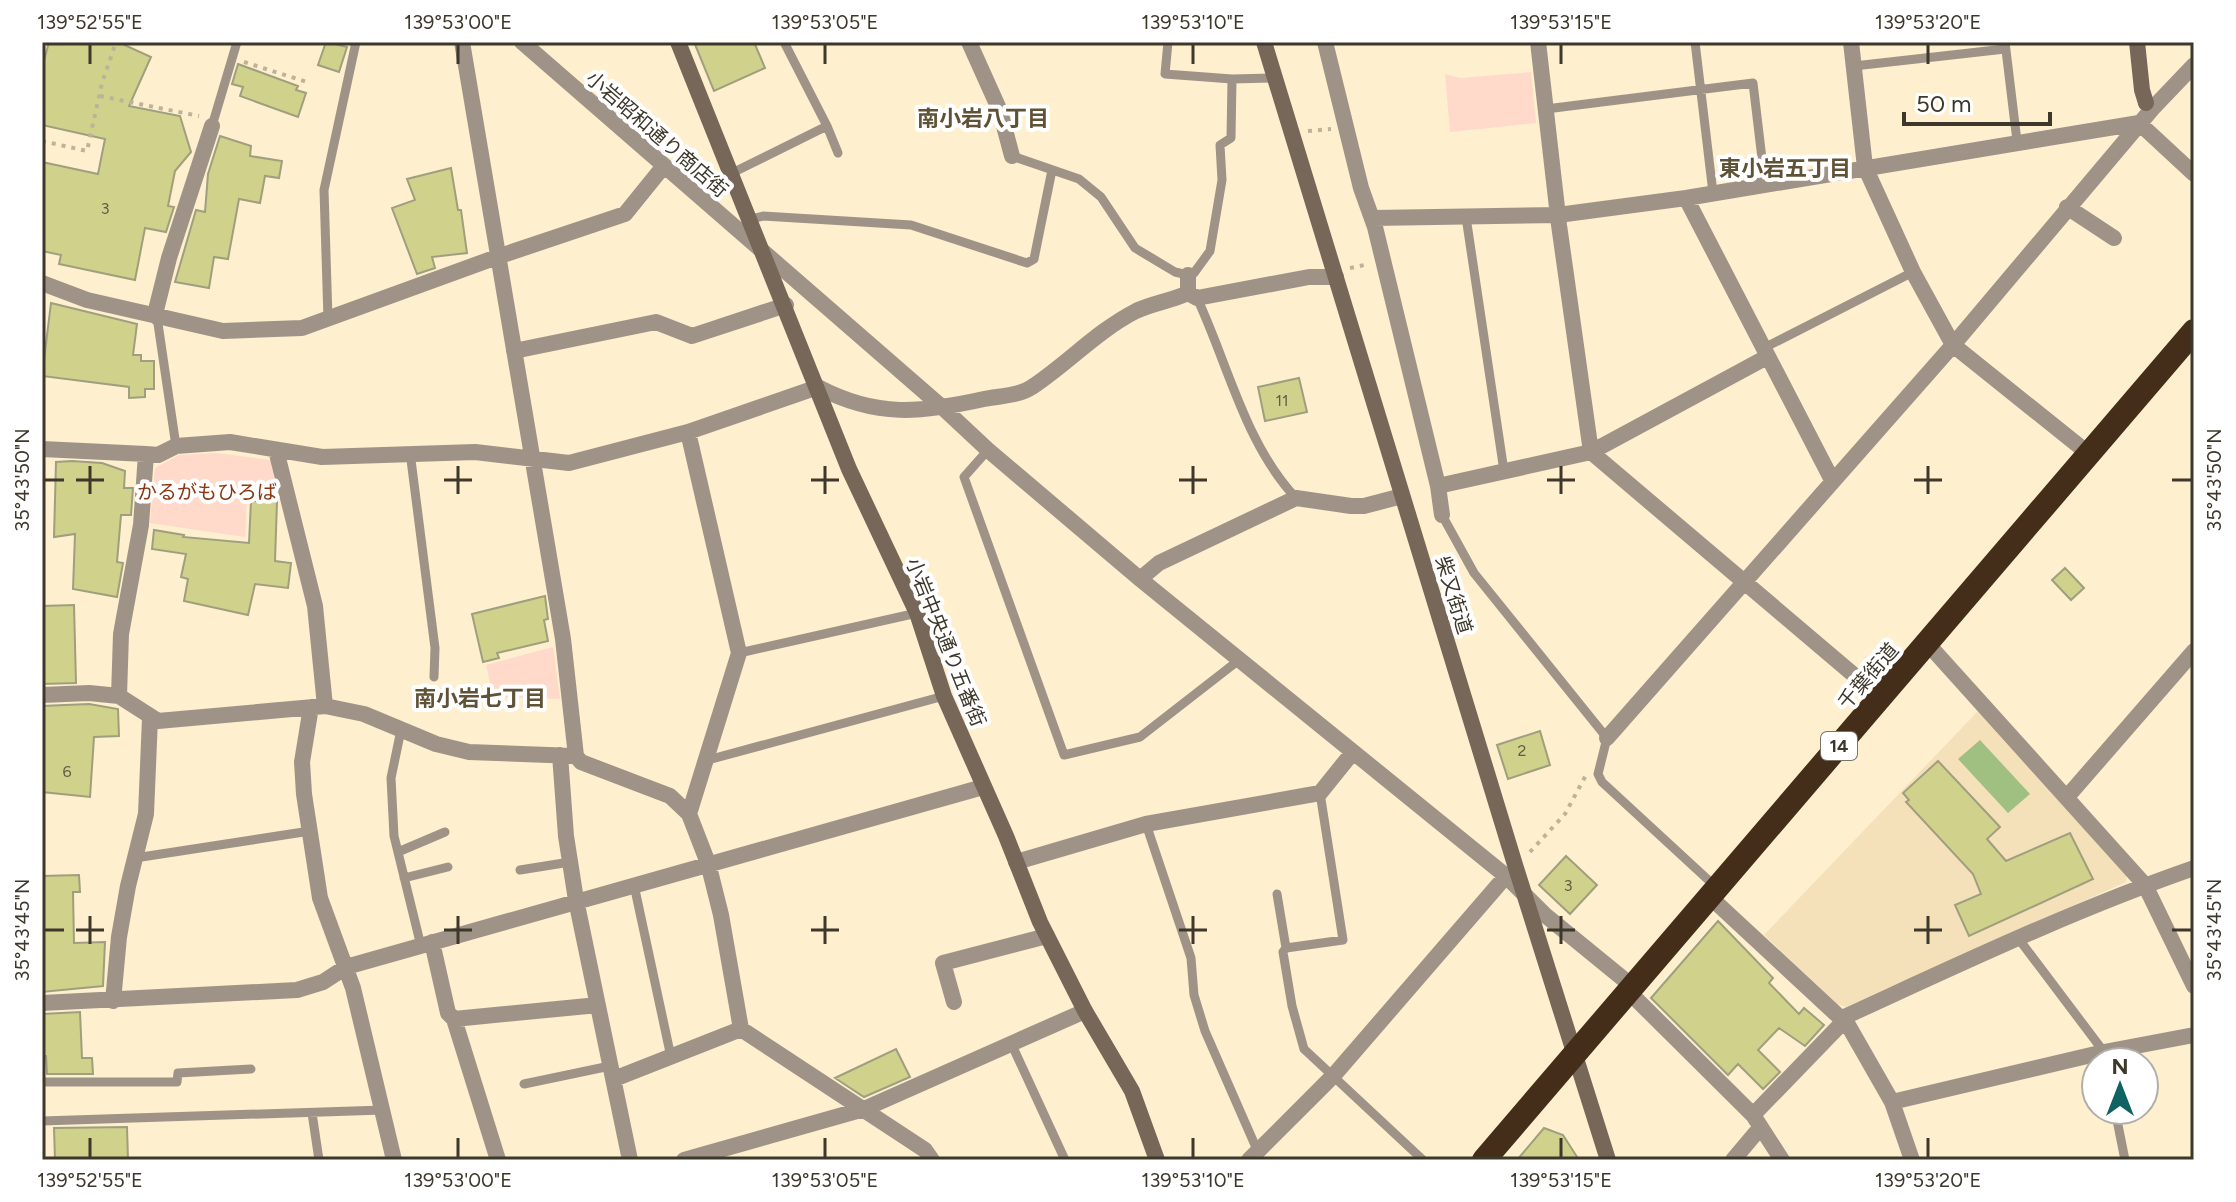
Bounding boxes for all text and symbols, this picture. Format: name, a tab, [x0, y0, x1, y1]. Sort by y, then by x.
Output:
text: 139°52'55"E	[37, 10, 143, 34]
text: 139°53'00"E	[404, 10, 512, 34]
text: 139°53'05"E	[772, 10, 878, 34]
text: 139°53'10"E	[1141, 10, 1245, 34]
text: 139°53'15"E	[1510, 10, 1612, 34]
text: 139°53'20"E	[1875, 10, 1981, 34]
street label: 小岩昭和通り商店街	[581, 66, 733, 202]
scale bar	[1904, 76, 2050, 126]
text: 50 m	[1916, 89, 1972, 118]
district label: 南小岩八丁目	[917, 105, 1049, 132]
district label: 東小岩五丁目	[1719, 155, 1851, 182]
house number: 3	[101, 199, 109, 218]
house number: 11	[1275, 391, 1289, 410]
text: 35°43'50"N	[10, 428, 34, 532]
text: 35°43'50"N	[2202, 428, 2226, 532]
park label: かるがもひろば	[137, 480, 277, 504]
street label: 柴又街道	[1431, 553, 1477, 637]
street label: 小岩中央通り五番街	[901, 554, 991, 730]
street label: 千葉街道	[1833, 638, 1903, 714]
district label: 南小岩七丁目	[414, 685, 546, 712]
road number: 14	[1821, 732, 1857, 760]
house number: 2	[1518, 741, 1526, 760]
house number: 6	[62, 762, 72, 781]
house number: 3	[1564, 876, 1572, 895]
text: 35°43'45"N	[10, 879, 34, 981]
text: 35°43'45"N	[2202, 879, 2226, 981]
north arrow	[2080, 1046, 2160, 1126]
text: N	[2111, 1053, 2129, 1080]
text: 139°52'55"E	[37, 1168, 143, 1192]
text: 139°53'00"E	[404, 1168, 512, 1192]
text: 139°53'05"E	[772, 1168, 878, 1192]
text: 139°53'10"E	[1141, 1168, 1245, 1192]
text: 139°53'15"E	[1510, 1168, 1612, 1192]
text: 139°53'20"E	[1875, 1168, 1981, 1192]

